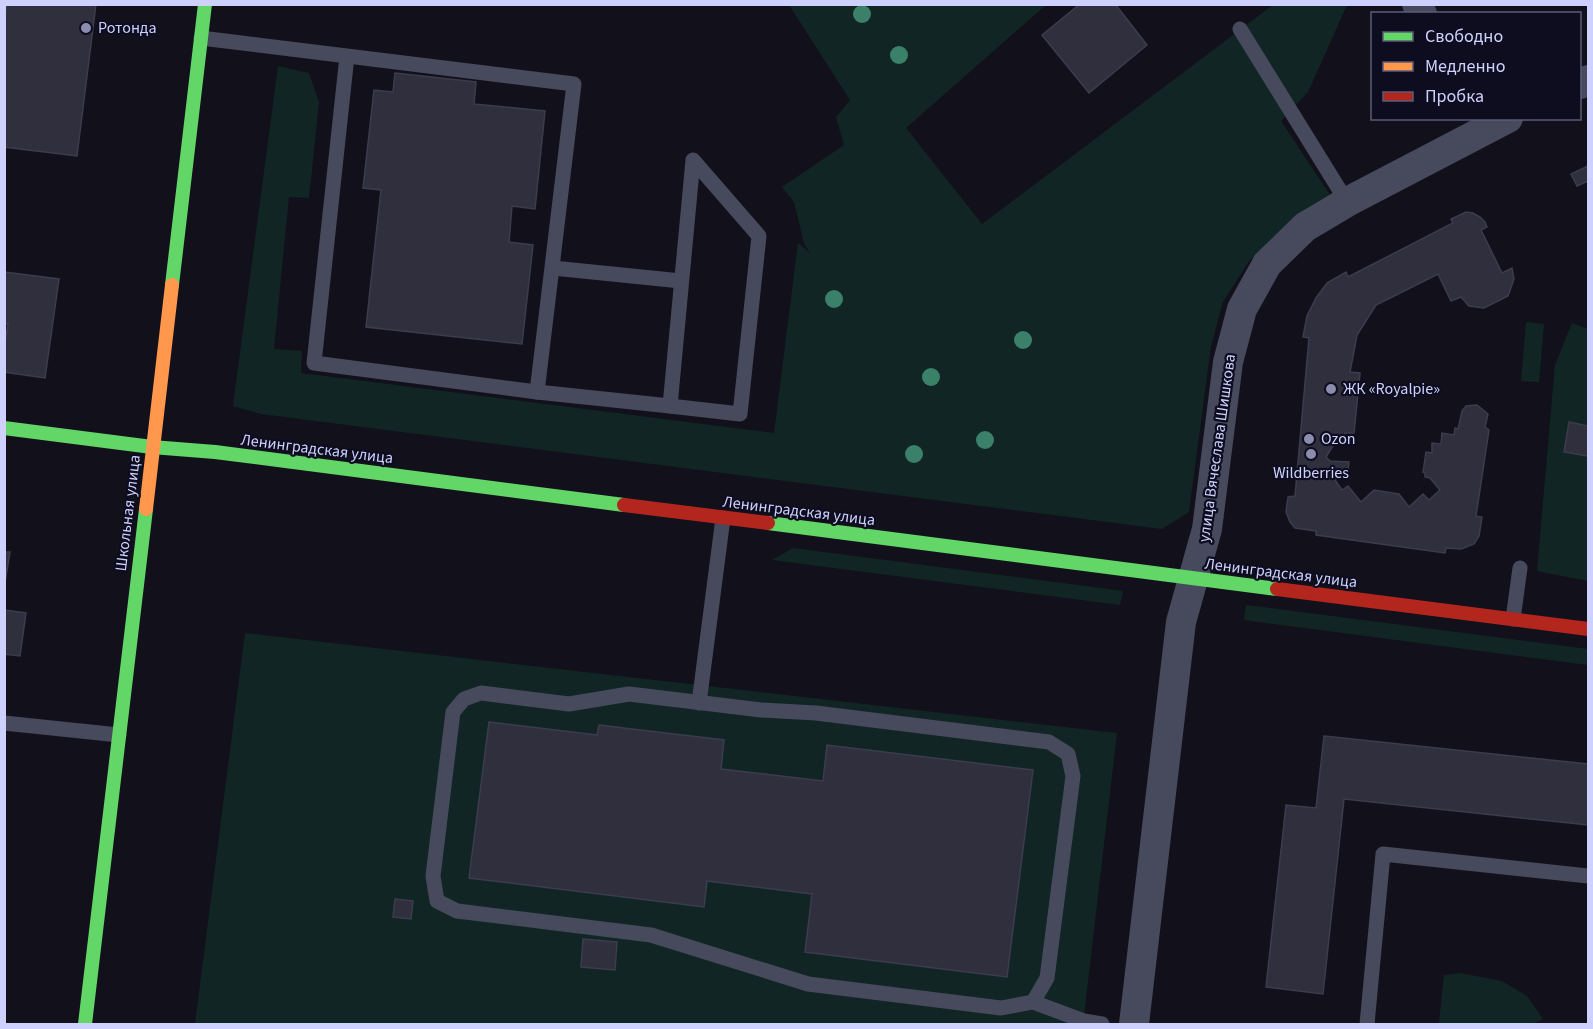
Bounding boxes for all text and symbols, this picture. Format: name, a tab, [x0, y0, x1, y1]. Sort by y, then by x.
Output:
legend	[1371, 12, 1581, 120]
place label: Ротонда	[98, 17, 157, 39]
marker: Ротонда	[79, 21, 93, 35]
text: Свободно	[1425, 24, 1503, 49]
text: Медленно	[1425, 54, 1505, 79]
text: Пробка	[1425, 84, 1484, 109]
street label: улица Вячеслава Шишкова	[1193, 353, 1241, 543]
place label: ЖК «Royalpie»	[1343, 378, 1440, 400]
marker: ЖК «Royalpie»	[1324, 382, 1338, 396]
place label: Ozon	[1321, 428, 1356, 450]
street label: Ленинградская улица	[240, 429, 394, 469]
marker: Ozon	[1302, 432, 1316, 446]
marker: Wildberries	[1304, 447, 1318, 461]
street label: Школьная улица	[110, 454, 146, 572]
place label: Wildberries	[1273, 462, 1349, 484]
street label: Ленинградская улица	[722, 491, 876, 531]
street label: Ленинградская улица	[1204, 553, 1358, 593]

